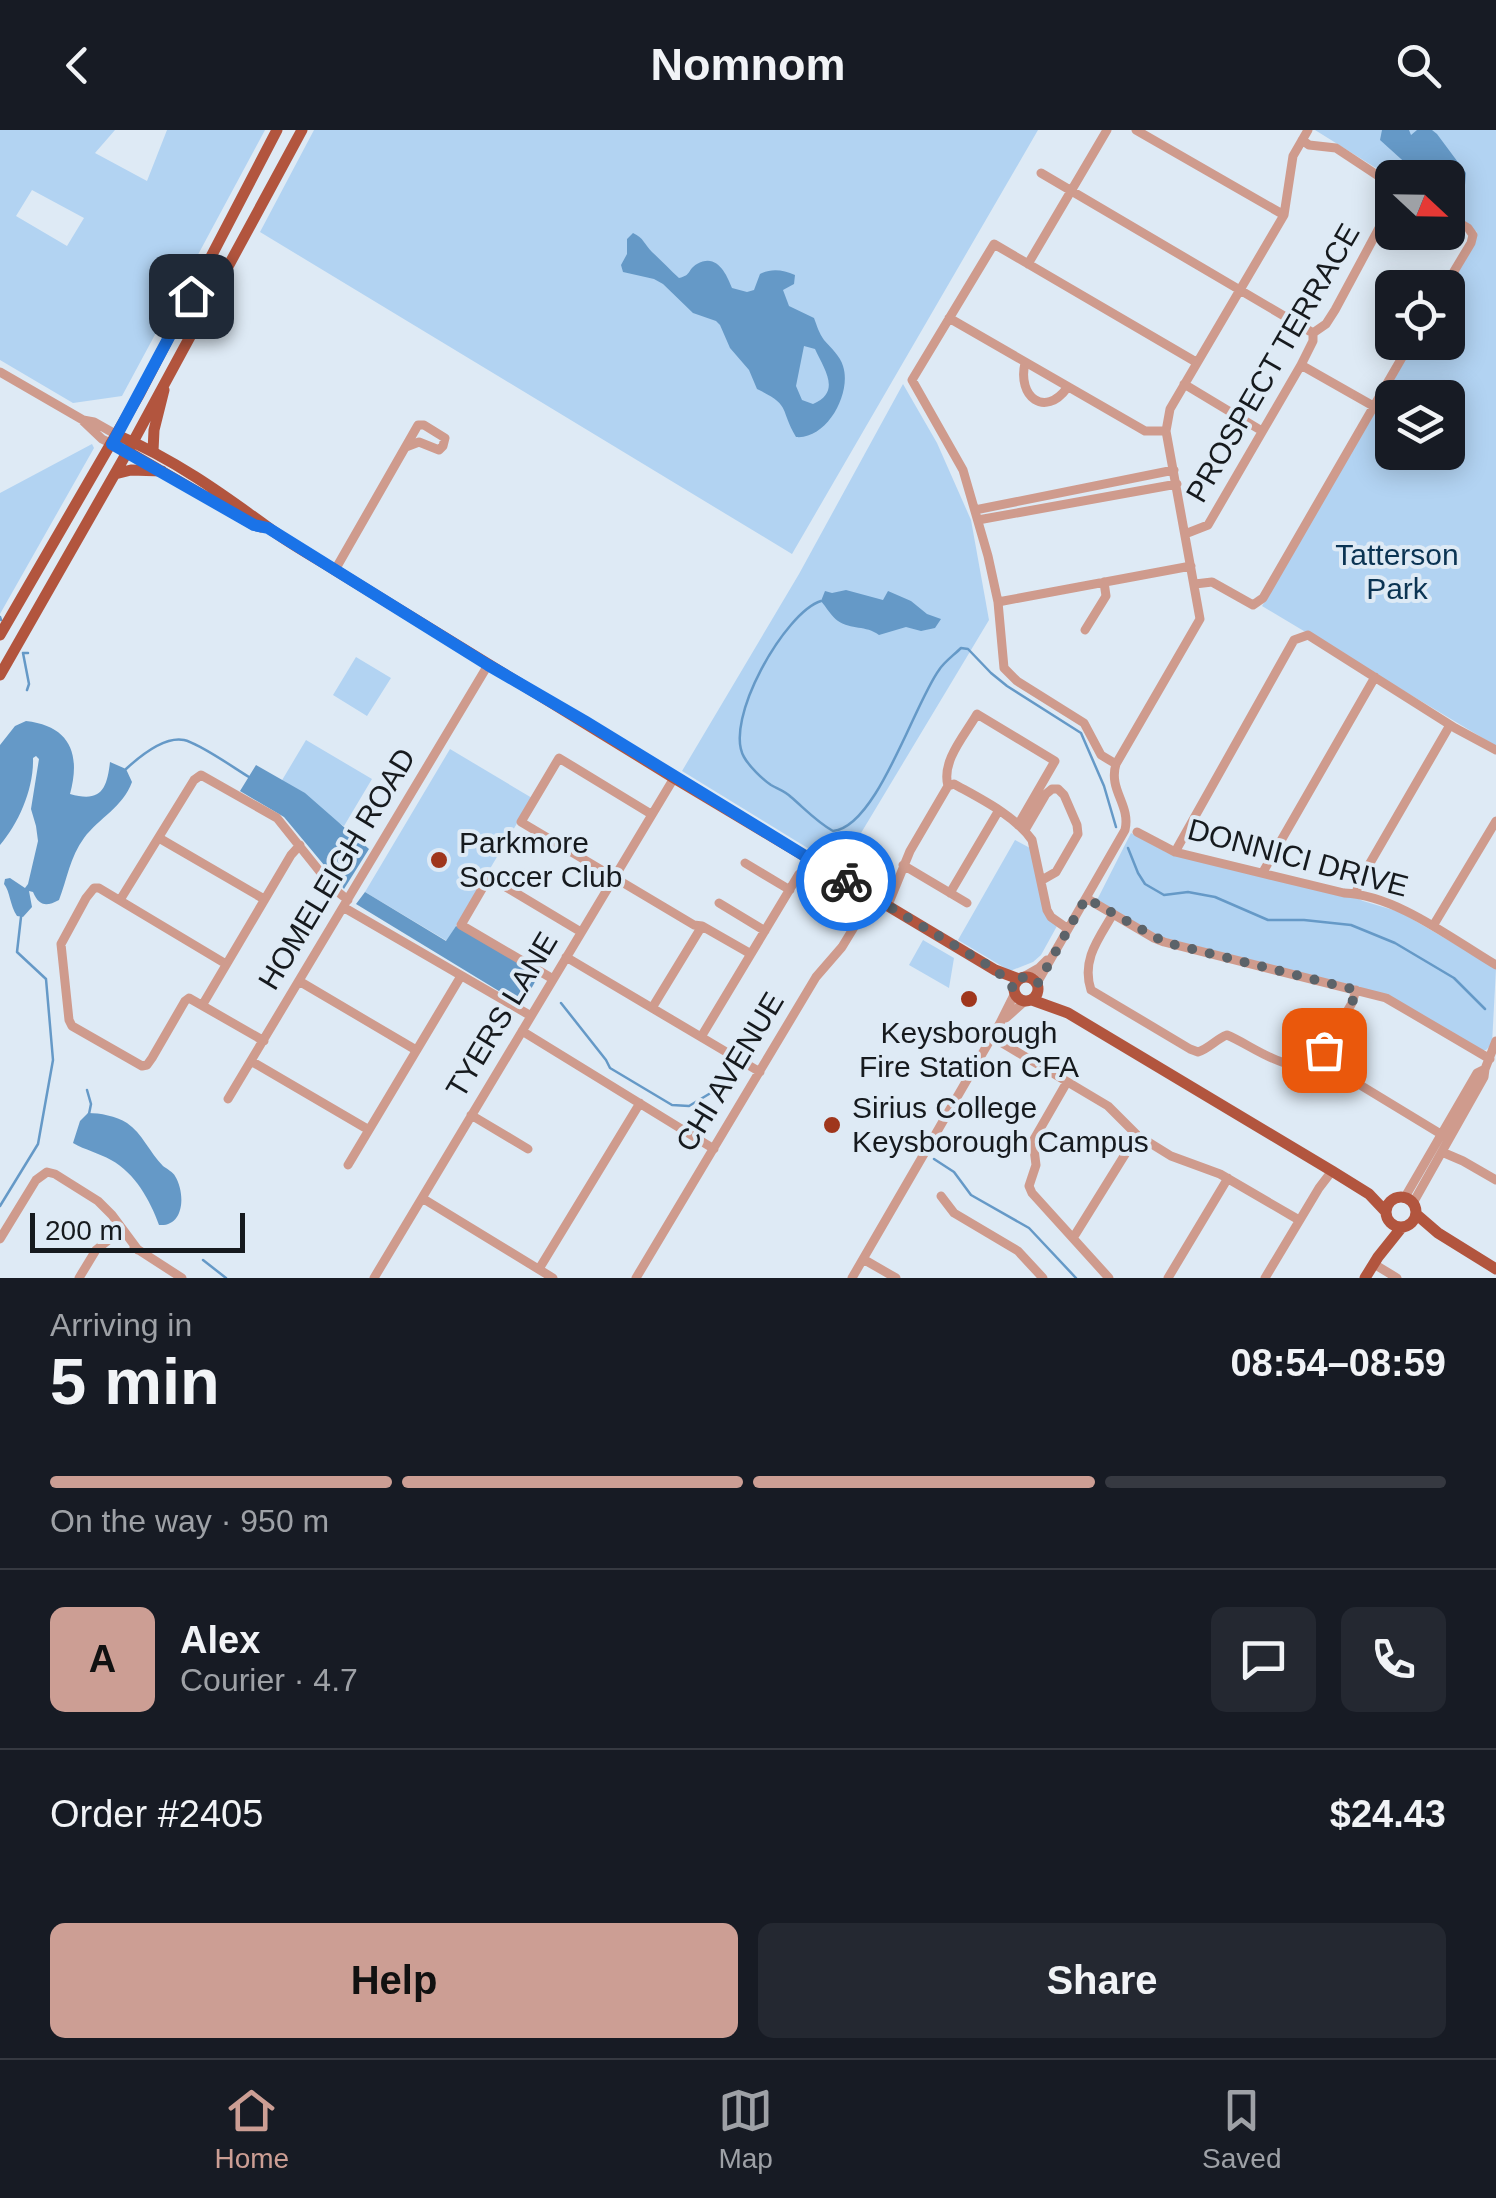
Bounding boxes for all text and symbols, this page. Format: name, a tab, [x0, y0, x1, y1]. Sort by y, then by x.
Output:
icon: back	[50, 38, 105, 93]
icon: search	[1391, 38, 1446, 93]
text: Nomnom	[651, 39, 846, 90]
north arrow	[1375, 160, 1465, 250]
map controls	[1375, 160, 1465, 470]
street label: PROSPECT TERRACE	[1179, 218, 1366, 508]
pin	[149, 254, 234, 339]
icon: home	[164, 269, 219, 324]
button: locate	[1375, 270, 1465, 360]
button: layers	[1375, 380, 1465, 470]
park label: Tatterson Park	[1335, 538, 1459, 605]
street label: HOMELEIGH ROAD	[252, 742, 422, 995]
street label: DONNICI DRIVE	[1184, 812, 1412, 903]
place label: Parkmore Soccer Club	[459, 826, 622, 893]
courier	[796, 831, 896, 931]
marker: Parkmore Soccer Club	[428, 849, 450, 871]
icon: bike	[819, 854, 874, 909]
street label: TYERS LANE	[439, 926, 564, 1103]
street label: CHI AVENUE	[669, 986, 790, 1157]
marker: Keysborough Fire Station CFA	[958, 988, 980, 1010]
pin	[1282, 1008, 1367, 1093]
place label: Keysborough Fire Station CFA	[859, 1016, 1079, 1083]
icon: bag	[1297, 1023, 1352, 1078]
place label: Sirius College Keysborough Campus	[852, 1091, 1149, 1158]
marker: Sirius College Keysborough Campus	[821, 1114, 843, 1136]
scale bar	[30, 1208, 245, 1252]
text: 200 m	[45, 1215, 123, 1246]
text: Arriving in	[50, 1307, 192, 1343]
text: 08:54–08:59	[1230, 1342, 1446, 1384]
text: 5 min	[50, 1345, 220, 1418]
text: On the way · 950 m	[50, 1503, 329, 1539]
button: chat	[1211, 1607, 1316, 1712]
button: phone	[1341, 1607, 1446, 1712]
text: Alex	[180, 1619, 260, 1661]
text: A	[89, 1638, 116, 1680]
text: Courier · 4.7	[180, 1662, 358, 1698]
text: Order #2405	[50, 1793, 263, 1835]
text: $24.43	[1330, 1793, 1446, 1835]
button: Help	[50, 1923, 738, 2038]
button: Share	[758, 1923, 1446, 2038]
tab: Home	[214, 2083, 289, 2175]
tab: Map	[718, 2083, 773, 2175]
tab: Saved	[1202, 2083, 1281, 2175]

